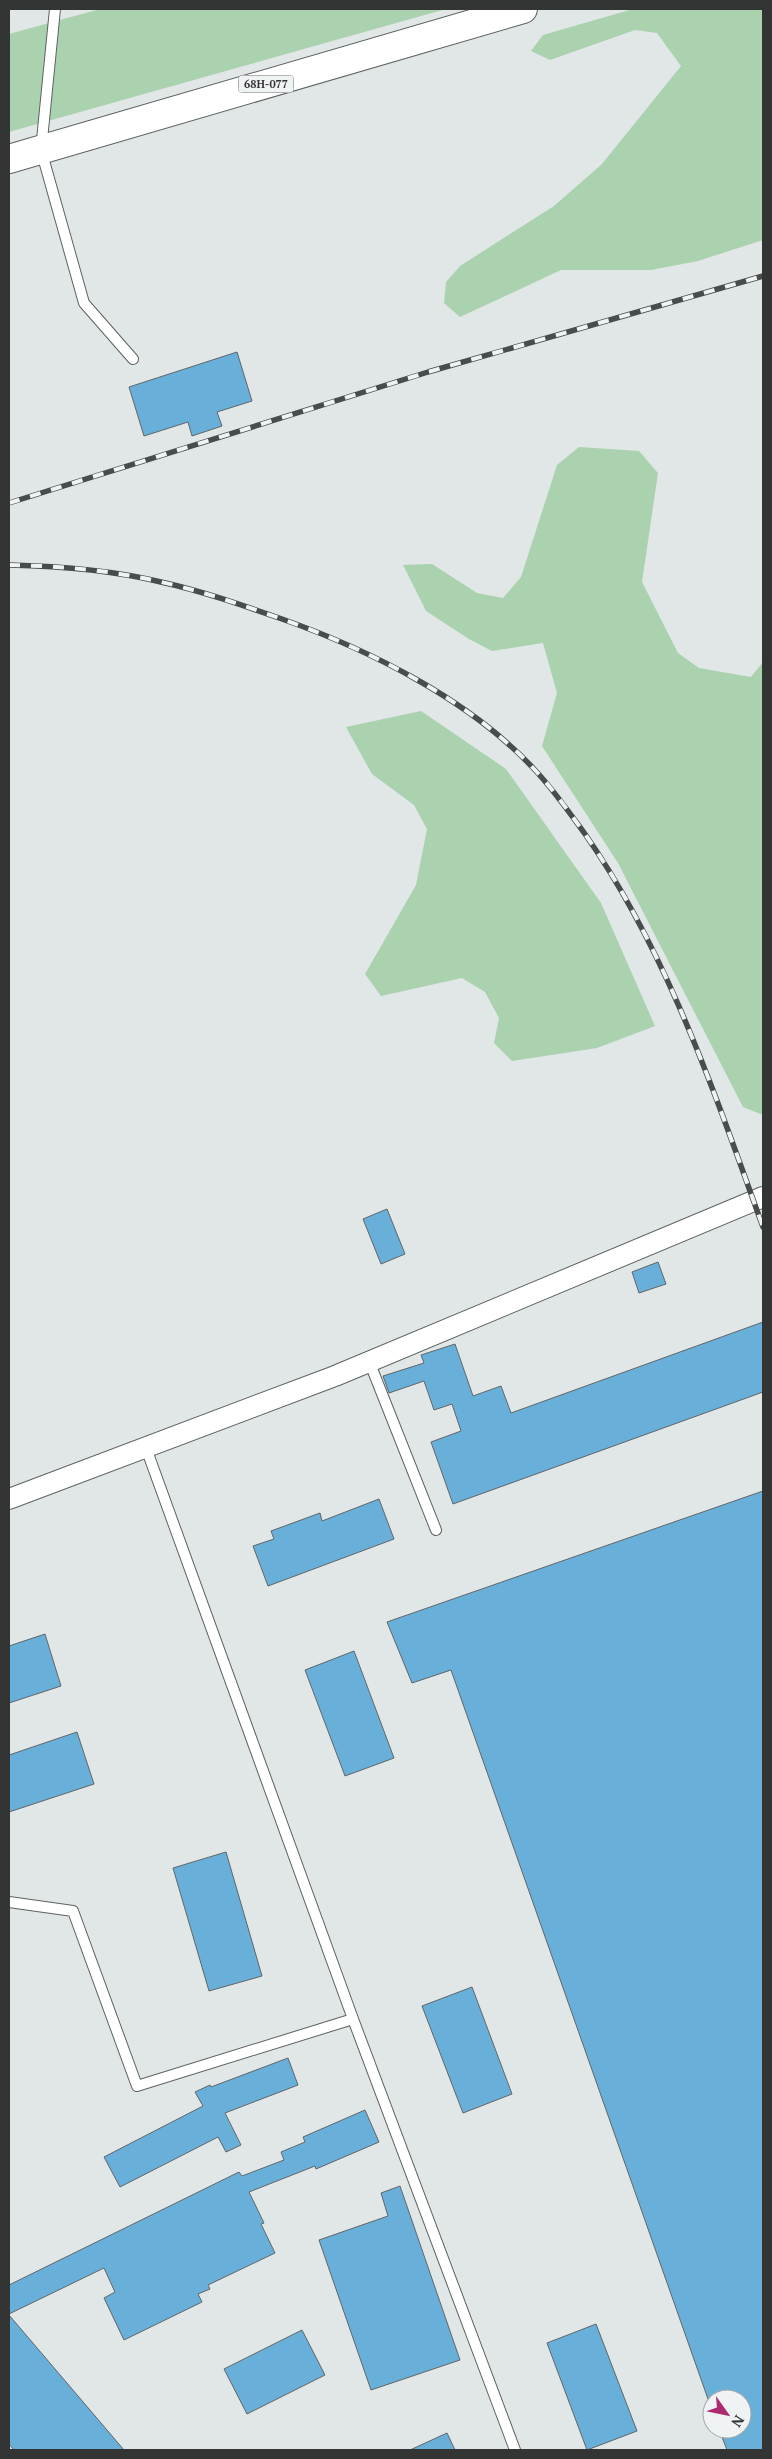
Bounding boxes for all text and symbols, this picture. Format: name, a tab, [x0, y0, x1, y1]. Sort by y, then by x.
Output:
road number: 68Н-077	[238, 76, 294, 92]
north arrow	[702, 2389, 752, 2439]
text: N	[727, 2412, 749, 2431]

